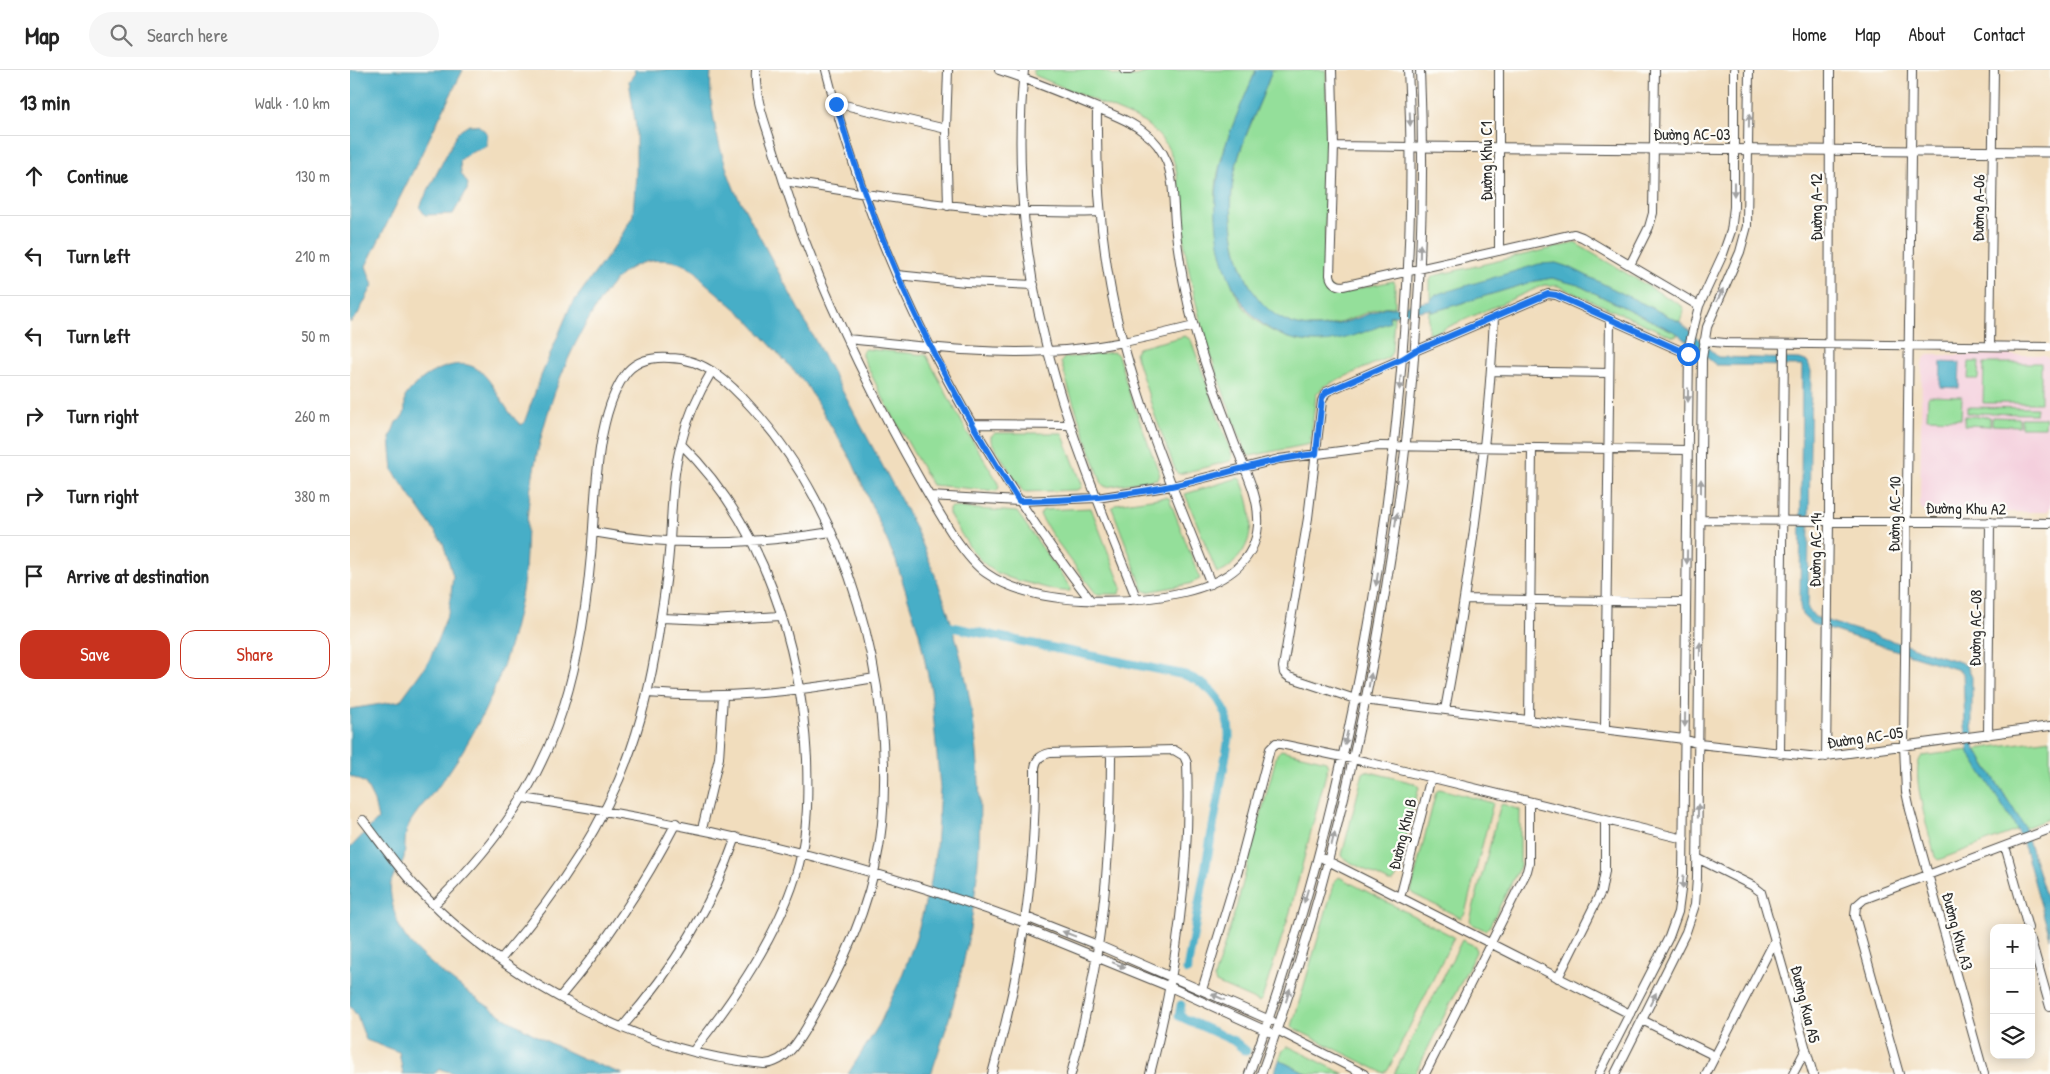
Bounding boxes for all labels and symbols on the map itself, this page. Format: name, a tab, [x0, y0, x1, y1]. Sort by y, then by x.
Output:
route end	[825, 93, 848, 116]
one-way arrow	[1406, 111, 1414, 127]
one-way arrow	[1745, 112, 1753, 128]
street label: Đường Khu C1	[1475, 121, 1497, 201]
street label: Đường AC-03	[1653, 123, 1731, 145]
street label: Đường A-12	[1805, 173, 1827, 241]
street label: Đường A-06	[1966, 174, 1990, 242]
one-way arrow	[1730, 181, 1738, 197]
one-way arrow	[1416, 243, 1424, 259]
one-way arrow	[1716, 288, 1724, 302]
route start	[1677, 343, 1700, 366]
one-way arrow	[1396, 375, 1404, 391]
one-way arrow	[1684, 387, 1692, 403]
street label: Đường AC-10	[1882, 476, 1906, 552]
one-way arrow	[1697, 478, 1705, 494]
street label: Đường Khu A2	[1926, 496, 2007, 520]
one-way arrow	[1392, 512, 1400, 528]
street label: Đường AC-14	[1803, 513, 1827, 587]
one-way arrow	[1682, 550, 1690, 566]
one-way arrow	[1372, 571, 1380, 587]
street label: Đường AC-08	[1963, 589, 1987, 667]
one-way arrow	[1696, 640, 1704, 656]
one-way arrow	[1366, 672, 1374, 688]
one-way arrow	[1681, 712, 1689, 728]
street label: Đường AC-05	[1826, 721, 1905, 753]
one-way arrow	[1342, 731, 1350, 746]
street label: Đường Khu B	[1383, 796, 1421, 872]
one-way arrow	[1694, 803, 1702, 819]
one-way arrow	[1330, 831, 1338, 846]
one-way arrow	[1678, 875, 1686, 891]
one-way arrow	[1302, 888, 1310, 903]
street label: Đường Khu A3	[1937, 890, 1979, 972]
one-way arrow	[1062, 929, 1076, 937]
one-way arrow	[1112, 962, 1126, 970]
street label: Đường Kua A5	[1786, 963, 1826, 1045]
one-way arrow	[1285, 987, 1292, 1002]
one-way arrow	[1649, 992, 1657, 1006]
one-way arrow	[1211, 993, 1225, 1001]

